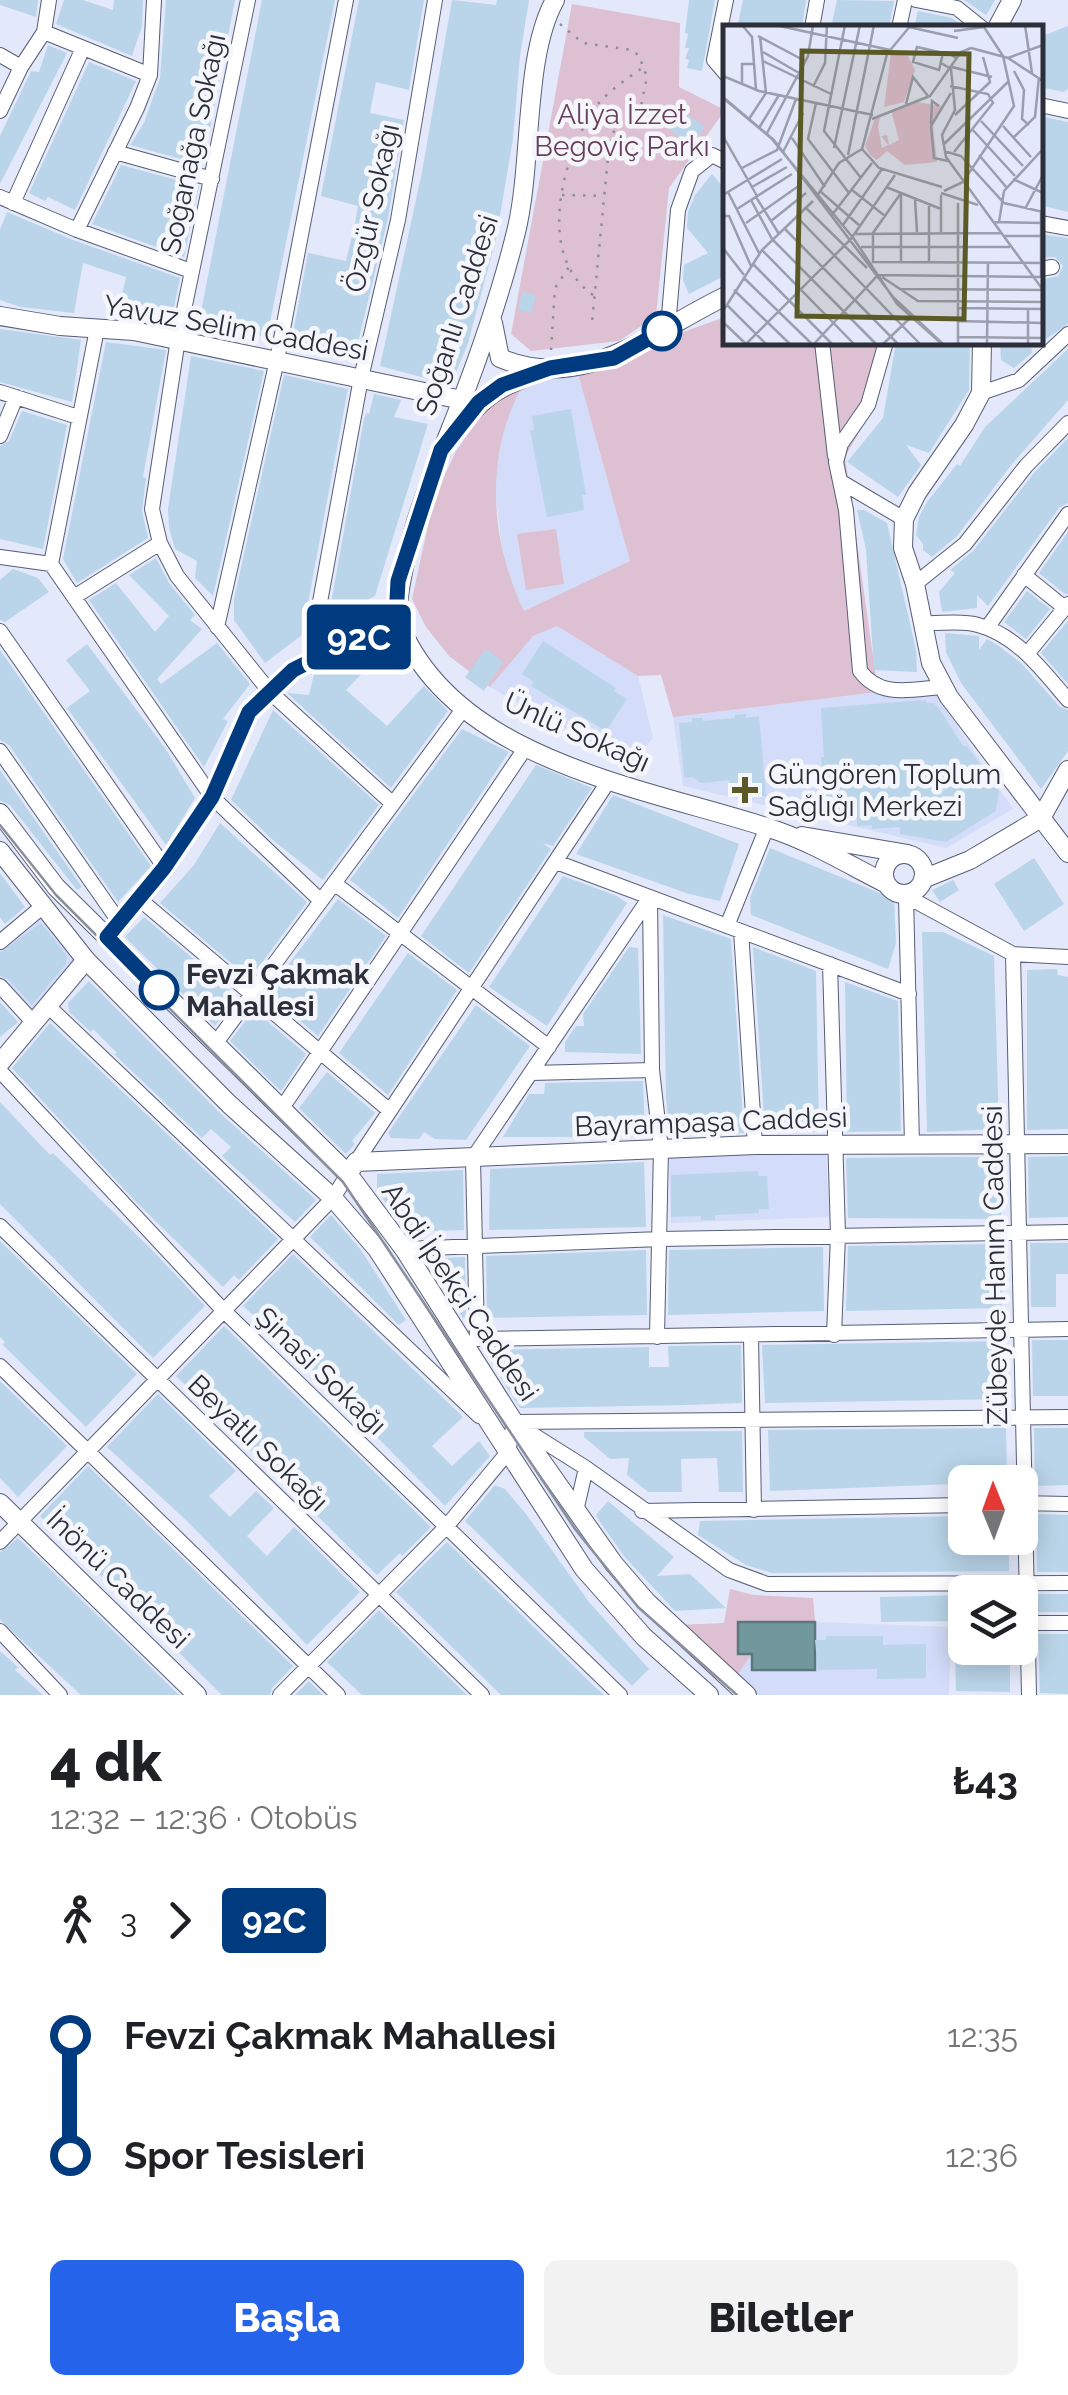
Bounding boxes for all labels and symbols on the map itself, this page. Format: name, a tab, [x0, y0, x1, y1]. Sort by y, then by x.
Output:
inset map	[723, 25, 1043, 345]
street label: Soğanağa Sokağı	[154, 31, 232, 257]
park label: Aliya İzzet Begoviç Parkı	[534, 98, 710, 163]
street label: Özgür Sokağı	[338, 121, 406, 295]
street label: Soğanlı Caddesi	[409, 211, 505, 419]
street label: Yavuz Selim Caddesi	[101, 288, 371, 368]
unlabelled marker	[643, 312, 681, 350]
line badge: 92C	[302, 604, 416, 670]
street label: Ünlü Sokağı	[499, 685, 655, 779]
place label: Güngören Toplum Sağlığı Merkezi	[768, 758, 1001, 823]
marker: Güngören Toplum Sağlığı Merkezi	[732, 777, 758, 803]
place label: Fevzi Çakmak Mahallesi	[186, 958, 370, 1023]
marker: Fevzi Çakmak Mahallesi	[140, 971, 178, 1009]
street label: Bayrampaşa Caddesi	[574, 1101, 848, 1143]
street label: Zübeyde Hanım Caddesi	[976, 1105, 1014, 1425]
street label: Abdi İpekçi Caddesi	[375, 1177, 545, 1407]
street label: Şinasi Sokağı	[249, 1301, 393, 1441]
street label: Beyatlı Sokağı	[181, 1368, 335, 1518]
north arrow	[948, 1465, 1038, 1555]
street label: İnönü Caddesi	[40, 1503, 196, 1655]

